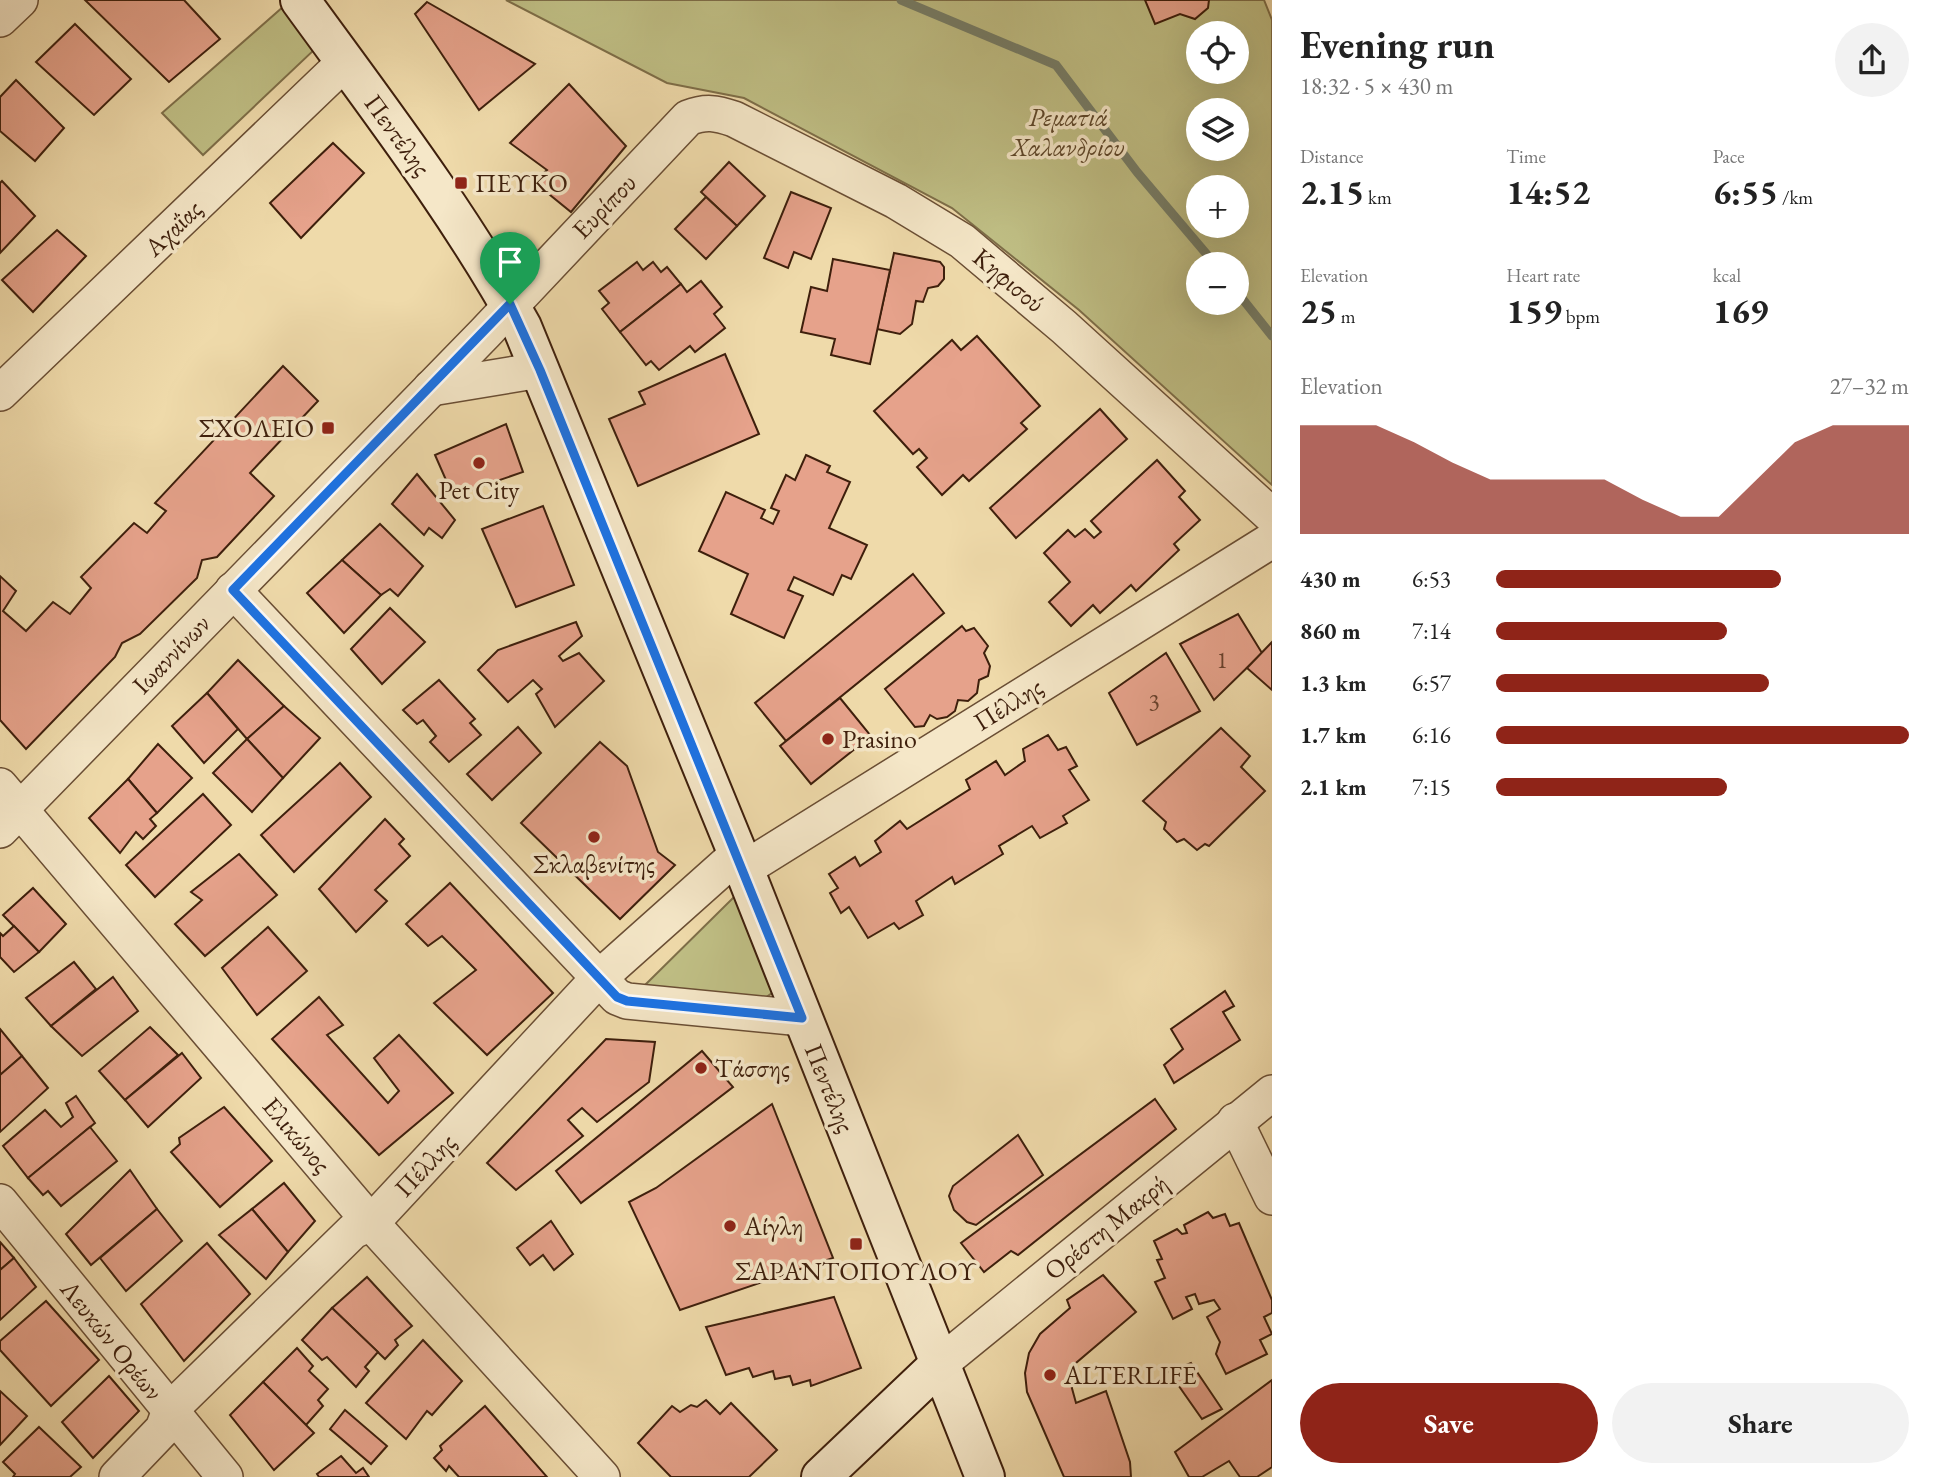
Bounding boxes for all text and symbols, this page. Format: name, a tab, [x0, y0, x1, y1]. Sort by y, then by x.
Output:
text: Evening run	[1300, 20, 1495, 69]
map controls	[1186, 21, 1249, 315]
button: locate	[1186, 21, 1249, 84]
button: share	[1835, 23, 1909, 97]
text: 18:32 · 5 × 430 m	[1300, 71, 1453, 101]
street label: Πεντέλης	[357, 87, 439, 183]
button: layers	[1186, 98, 1249, 161]
park label: Ρεματιά Χαλανδρίου	[1010, 100, 1124, 164]
text: Distance	[1300, 144, 1363, 169]
text: Time	[1506, 144, 1546, 169]
text: Pace	[1713, 144, 1745, 169]
place label: ΠΕΥΚΟ	[475, 166, 568, 200]
street label: Ευρίπου	[565, 166, 643, 246]
text: 2.15	[1300, 169, 1364, 214]
text: 14:52	[1506, 169, 1590, 214]
text: 6:55	[1713, 169, 1778, 214]
marker: ΠΕΥΚΟ	[453, 175, 469, 191]
button: +	[1186, 175, 1249, 238]
text: km	[1364, 185, 1392, 210]
text: /km	[1778, 185, 1813, 210]
street label: Αχαΐας	[136, 192, 209, 265]
pin	[480, 232, 540, 304]
street label: Κηφισού	[966, 240, 1052, 320]
icon: arrive	[491, 243, 529, 281]
button: −	[1186, 252, 1249, 315]
text: Elevation	[1300, 263, 1368, 288]
text: Heart rate	[1506, 263, 1580, 288]
text: kcal	[1713, 263, 1741, 288]
text: 25	[1300, 288, 1337, 333]
text: 159	[1506, 288, 1562, 333]
text: 169	[1713, 288, 1768, 333]
text: m	[1337, 304, 1356, 329]
text: bpm	[1562, 304, 1600, 329]
text: Elevation	[1300, 371, 1383, 401]
text: 27–32 m	[1830, 371, 1909, 401]
place label: ΣΧΟΛΕΙΟ	[199, 411, 314, 445]
marker: ΣΧΟΛΕΙΟ	[320, 420, 336, 436]
marker: Pet City	[471, 455, 487, 471]
place label: Pet City	[439, 473, 520, 507]
text: 430 m	[1300, 564, 1361, 594]
text: 6:53	[1412, 564, 1451, 594]
street label: Ιωαννίνων	[125, 607, 217, 701]
text: 860 m	[1300, 616, 1361, 646]
text: 7:14	[1412, 616, 1451, 646]
house number: 1	[1216, 645, 1228, 675]
text: 1.3 km	[1300, 668, 1367, 698]
text: 6:57	[1412, 668, 1451, 698]
street label: Πέλλης	[967, 670, 1049, 738]
house number: 3	[1148, 687, 1160, 717]
text: 1.7 km	[1300, 720, 1367, 750]
text: 6:16	[1412, 720, 1451, 750]
place label: Prasino	[842, 722, 917, 756]
marker: Prasino	[820, 731, 836, 747]
text: 2.1 km	[1300, 772, 1367, 802]
text: 7:15	[1412, 772, 1451, 802]
marker: Σκλαβενίτης	[586, 829, 602, 845]
place label: Σκλαβενίτης	[533, 847, 655, 881]
street label: Πεντέλης	[797, 1038, 863, 1138]
place label: Τάσσης	[715, 1051, 790, 1085]
marker: Τάσσης	[693, 1060, 709, 1076]
street label: Ελικώνος	[255, 1090, 339, 1180]
street label: Πέλλης	[387, 1126, 463, 1204]
street label: Ορέστη Μακρή	[1037, 1167, 1175, 1287]
place label: Αίγλη	[743, 1209, 804, 1243]
marker: Αίγλη	[722, 1218, 738, 1234]
marker: ΣΑΡΑΝΤΟΠΟΥΛΟΥ	[848, 1236, 864, 1252]
place label: ΣΑΡΑΝΤΟΠΟΥΛΟΥ	[735, 1254, 977, 1288]
street label: Λευκών Ορέων	[52, 1272, 171, 1407]
place label: ALTERLIFE	[1063, 1358, 1197, 1392]
marker: ALTERLIFE	[1042, 1367, 1058, 1383]
button: Save	[1300, 1383, 1598, 1463]
button: Share	[1612, 1383, 1909, 1463]

